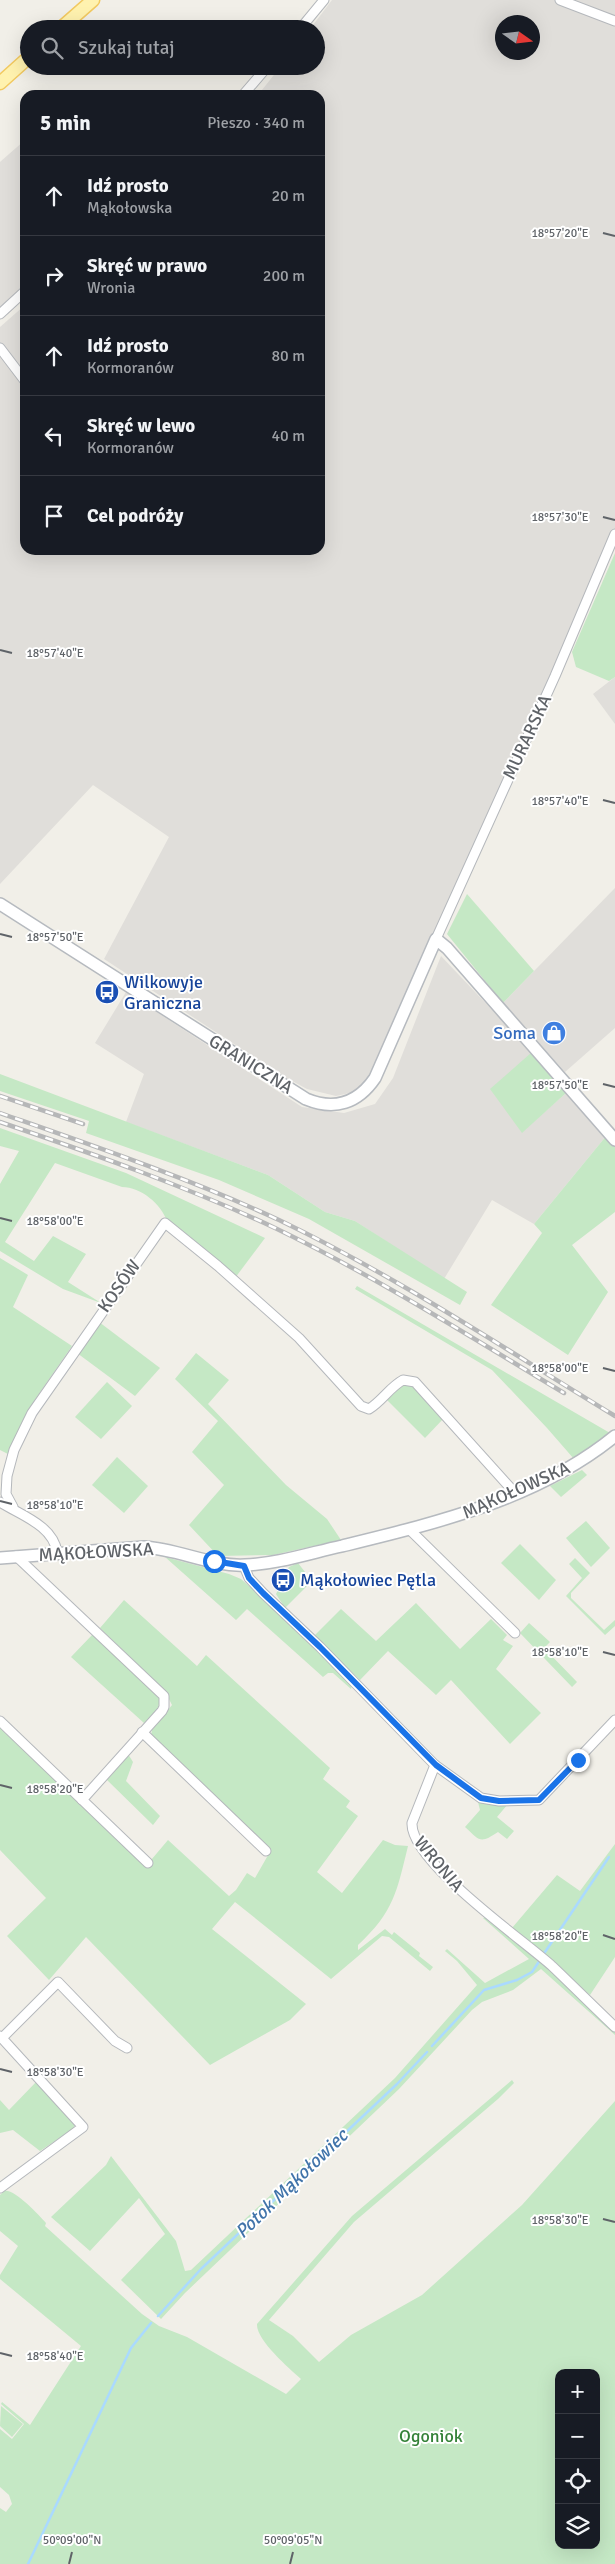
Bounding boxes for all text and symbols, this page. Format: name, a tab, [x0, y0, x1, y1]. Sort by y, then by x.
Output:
north arrow	[495, 15, 540, 60]
search box	[20, 20, 325, 75]
icon: search	[38, 34, 66, 62]
text: Szukaj tutaj	[78, 36, 175, 60]
text: 5 min	[40, 110, 91, 136]
text: Pieszo · 340 m	[207, 113, 305, 133]
text: Idź prosto	[87, 174, 169, 198]
icon: ahead	[40, 182, 68, 210]
text: 20 m	[271, 186, 305, 206]
text: Mąkołowska	[87, 198, 172, 218]
text: 18°57'20"E	[531, 226, 589, 241]
text: Skręć w prawo	[87, 254, 207, 278]
icon: right	[40, 262, 68, 290]
text: 200 m	[263, 266, 305, 286]
text: Wronia	[87, 278, 135, 298]
text: Idź prosto	[87, 334, 169, 358]
icon: ahead	[40, 342, 68, 370]
text: 80 m	[271, 346, 305, 366]
text: Kormoranów	[87, 358, 174, 378]
text: Skręć w lewo	[87, 414, 195, 438]
icon: left	[40, 422, 68, 450]
text: 40 m	[271, 426, 305, 446]
text: Kormoranów	[87, 438, 174, 458]
icon: arrive	[40, 502, 68, 530]
text: Cel podróży	[87, 504, 183, 528]
text: 18°57'30"E	[531, 510, 589, 525]
text: 18°57'40"E	[26, 646, 84, 661]
street label: MURARSKA	[498, 691, 556, 783]
text: 18°57'40"E	[531, 794, 589, 809]
text: 18°57'50"E	[26, 930, 84, 945]
place label: Wilkowyje Graniczna	[124, 971, 203, 1014]
bus stop icon: Wilkowyje Graniczna	[94, 979, 120, 1005]
shop icon: Soma	[541, 1020, 567, 1046]
place label: Soma	[493, 1022, 536, 1044]
street label: GRANICZNA	[205, 1029, 297, 1099]
text: 18°57'50"E	[531, 1078, 589, 1093]
text: 18°58'00"E	[26, 1214, 84, 1229]
street label: KOSÓW	[93, 1255, 145, 1317]
text: 18°58'00"E	[531, 1361, 589, 1376]
street label: MĄKOŁOWSKA	[459, 1456, 573, 1524]
text: 18°58'10"E	[26, 1498, 84, 1513]
street label: MĄKOŁOWSKA	[38, 1538, 154, 1566]
route start	[203, 1550, 226, 1573]
bus stop icon: Mąkołowiec Pętla	[270, 1567, 296, 1593]
place label: Mąkołowiec Pętla	[300, 1569, 436, 1591]
text: 18°58'10"E	[531, 1645, 589, 1660]
route end	[567, 1749, 590, 1772]
text: 18°58'20"E	[26, 1782, 84, 1797]
street label: WRONIA	[409, 1832, 469, 1896]
text: 18°58'20"E	[531, 1929, 589, 1944]
text: 18°58'30"E	[26, 2065, 84, 2080]
water label: Potok Mąkołowiec	[230, 2122, 355, 2244]
text: 18°58'30"E	[531, 2213, 589, 2228]
text: 18°58'40"E	[26, 2349, 84, 2364]
map controls	[555, 2369, 600, 2549]
button: +	[555, 2369, 600, 2414]
button: −	[555, 2414, 600, 2459]
park label: Ogoniok	[399, 2425, 463, 2447]
button: locate	[555, 2459, 600, 2504]
button: layers	[555, 2504, 600, 2549]
text: 50°09'00"N	[43, 2533, 101, 2548]
text: 50°09'05"N	[264, 2533, 322, 2548]

